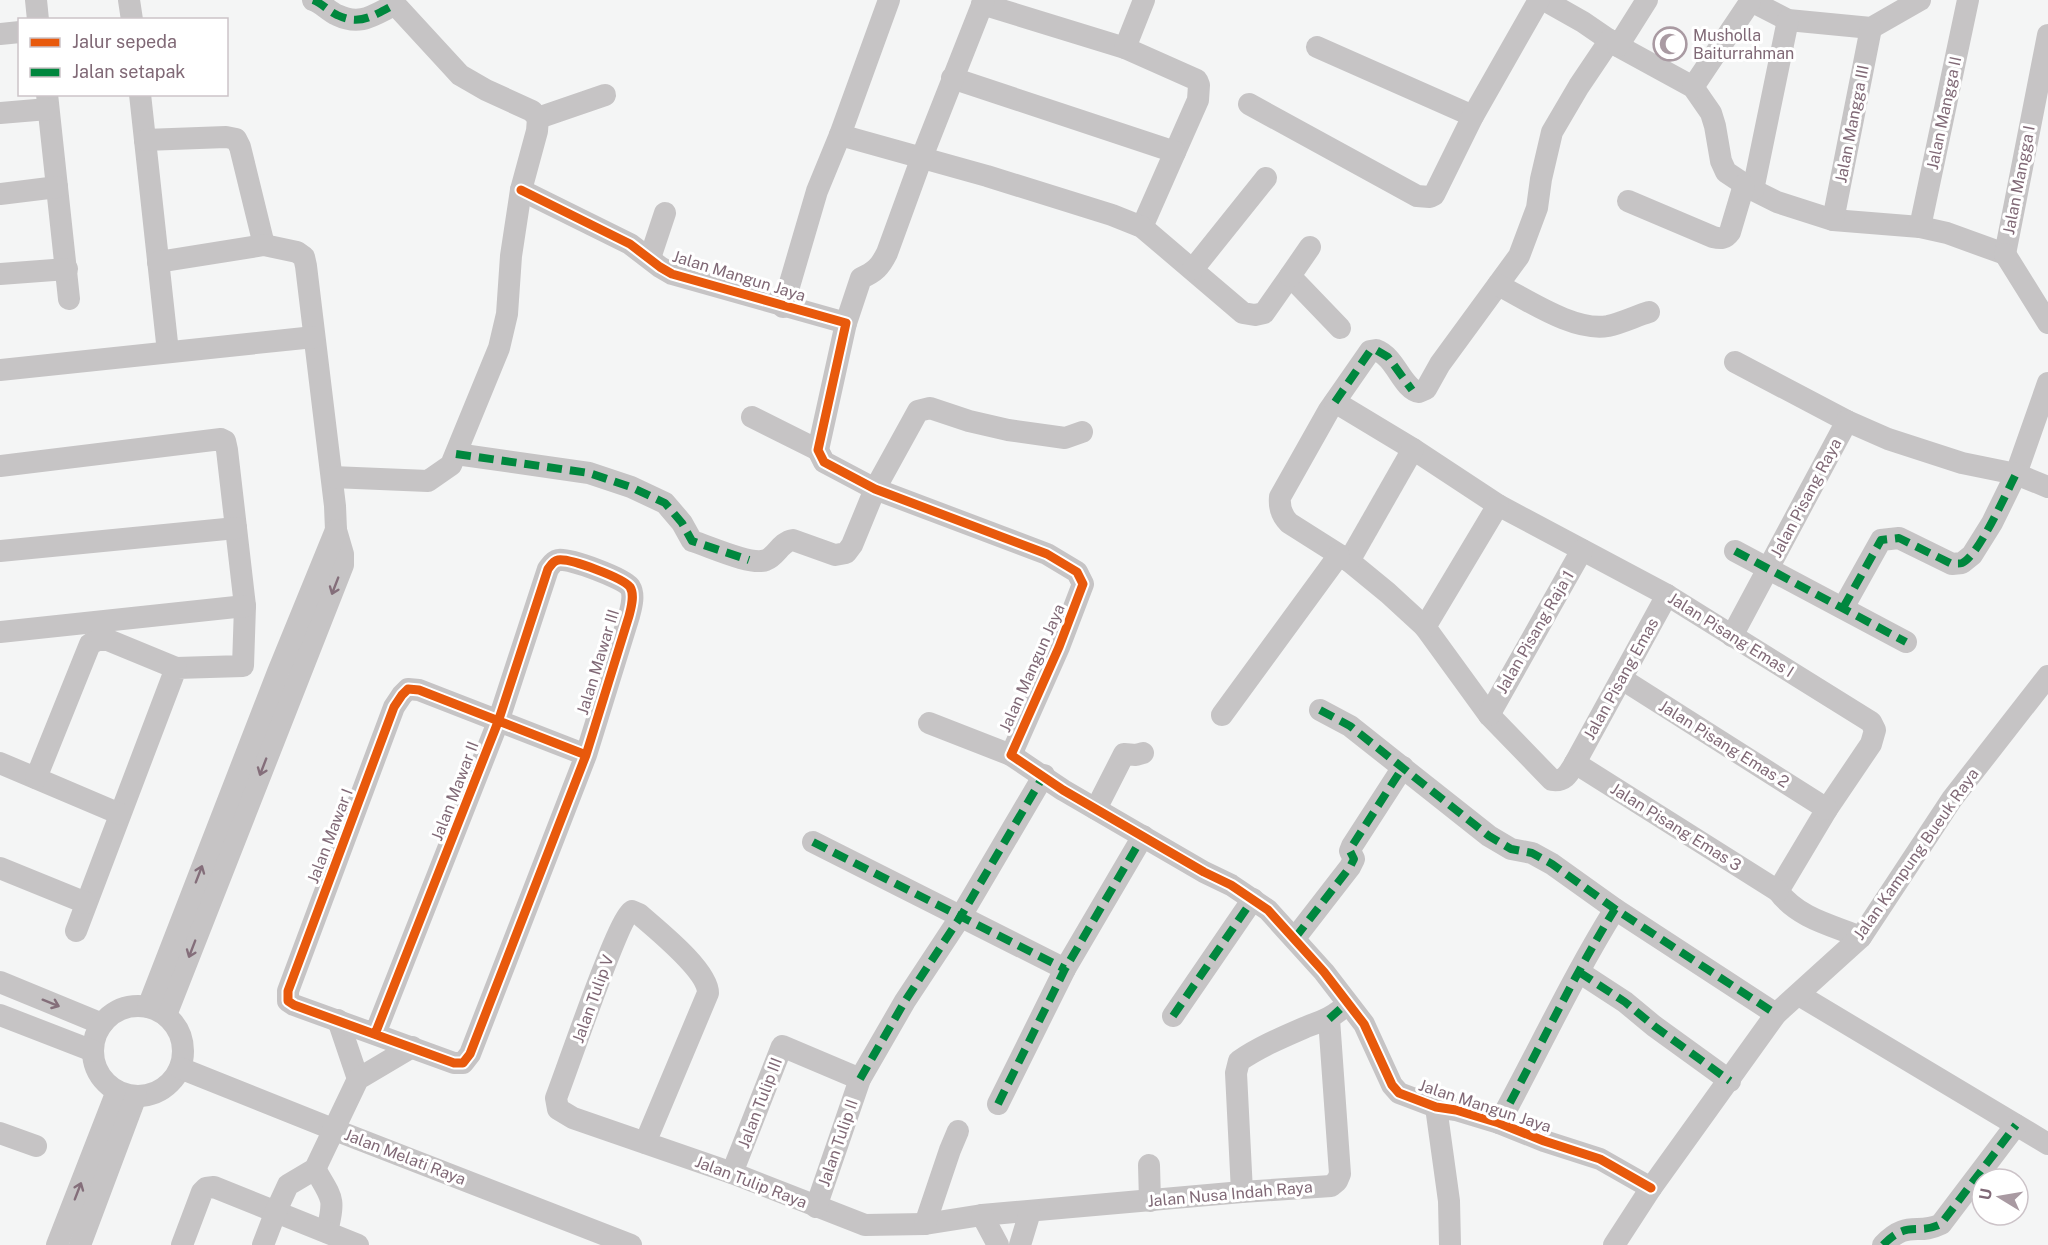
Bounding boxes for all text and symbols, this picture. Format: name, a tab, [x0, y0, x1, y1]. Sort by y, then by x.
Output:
legend	[18, 18, 228, 96]
mosque icon: Musholla Baiturrahman	[1652, 26, 1688, 62]
place label: Musholla Baiturrahman	[1693, 26, 1794, 63]
text: Jalur sepeda	[72, 31, 177, 52]
street label: Jalan Mangga II	[1923, 55, 1965, 171]
text: Jalan setapak	[72, 61, 185, 82]
street label: Jalan Mangga III	[1831, 63, 1873, 185]
street label: Jalan Mangga I	[1999, 124, 2039, 236]
street label: Jalan Mangun Jaya	[670, 247, 808, 305]
street label: Jalan Pisang Raya	[1767, 435, 1845, 561]
street label: Jalan Pisang Raja 1	[1492, 567, 1578, 697]
one-way arrow	[328, 576, 339, 595]
street label: Jalan Pisang Emas I	[1665, 589, 1797, 681]
street label: Jalan Mangun Jaya	[995, 601, 1069, 735]
street label: Jalan Mawar III	[573, 607, 623, 717]
street label: Jalan Pisang Emas	[1580, 615, 1662, 743]
street label: Jalan Pisang Emas 2	[1655, 696, 1793, 792]
street label: Jalan Mawar II	[427, 739, 483, 843]
one-way arrow	[257, 758, 268, 776]
street label: Jalan Kampung Bueuk Raya	[1849, 765, 1983, 943]
street label: Jalan Pisang Emas 3	[1607, 779, 1745, 875]
street label: Jalan Mawar I	[303, 786, 357, 886]
one-way arrow	[194, 865, 205, 884]
one-way arrow	[186, 939, 197, 958]
street label: Jalan Tulip V	[568, 952, 618, 1046]
one-way arrow	[41, 998, 60, 1009]
street label: Jalan Tulip III	[734, 1055, 786, 1151]
street label: Jalan Mangun Jaya	[1416, 1076, 1554, 1136]
street label: Jalan Tulip II	[814, 1097, 862, 1189]
street label: Jalan Melati Raya	[342, 1125, 468, 1189]
street label: Jalan Tulip Raya	[692, 1152, 810, 1212]
north arrow	[1970, 1167, 2030, 1227]
street label: Jalan Nusa Indah Raya	[1147, 1177, 1313, 1211]
one-way arrow	[73, 1182, 84, 1200]
text: U	[1975, 1187, 1996, 1202]

